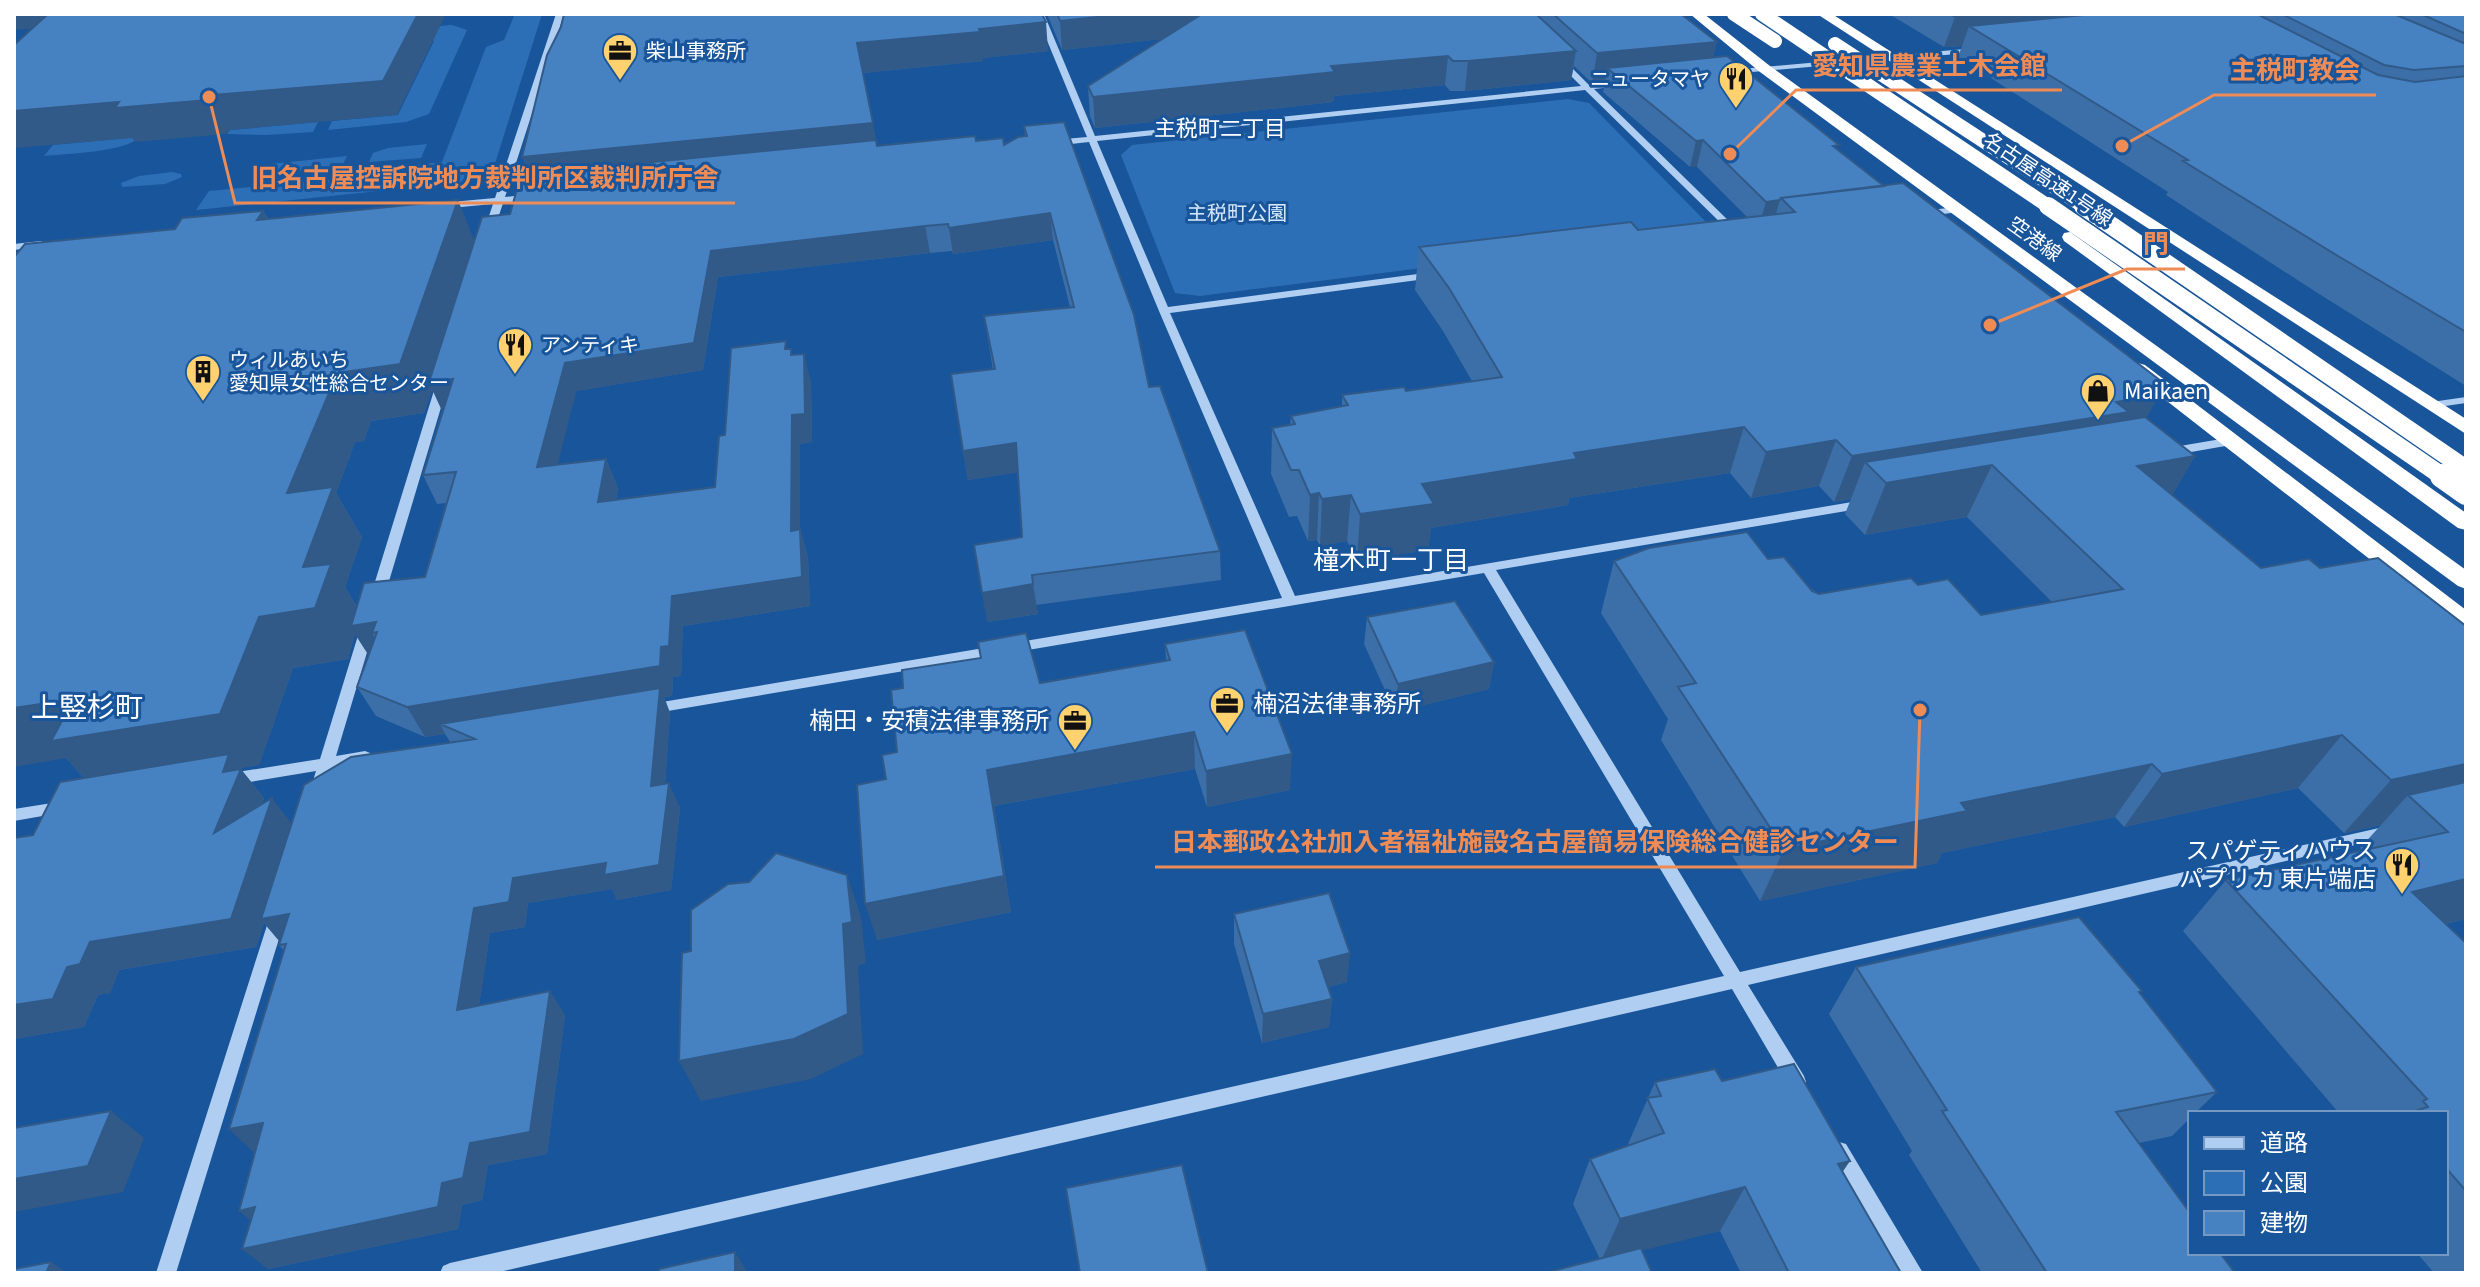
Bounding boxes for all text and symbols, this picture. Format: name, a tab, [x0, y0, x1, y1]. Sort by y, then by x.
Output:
office icon: 柴山事務所	[601, 32, 639, 82]
place label: 柴山事務所	[646, 38, 746, 66]
callout: 愛知県農業土木会館	[1796, 40, 2062, 90]
callout: 主税町教会	[2214, 45, 2376, 95]
text: 愛知県農業土木会館	[1812, 48, 2046, 85]
text: 主税町教会	[2230, 52, 2360, 89]
restaurant icon: ニュータマヤ	[1717, 60, 1755, 110]
place label: ニュータマヤ	[1590, 66, 1710, 94]
district label: 主税町二丁目	[1154, 113, 1286, 145]
street label: 名古屋高速1号線	[1977, 126, 2117, 233]
callout: 旧名古屋控訴院地方裁判所区裁判所庁舎	[235, 153, 735, 203]
text: 旧名古屋控訴院地方裁判所区裁判所庁舎	[251, 160, 719, 197]
park label: 主税町公園	[1187, 200, 1287, 228]
street label: 空港線	[2002, 211, 2067, 269]
callout: 門	[2127, 219, 2185, 269]
text: 門	[2143, 226, 2169, 263]
restaurant icon: アンティキ	[496, 326, 534, 376]
place label: アンティキ	[541, 332, 639, 360]
place label: ウィルあいち 愛知県女性総合センター	[229, 347, 449, 398]
building icon: ウィルあいち 愛知県女性総合センター	[184, 353, 222, 403]
shop icon: Maikaen	[2079, 372, 2117, 422]
place label: Maikaen	[2124, 374, 2208, 409]
district label: 橦木町一丁目	[1313, 542, 1469, 579]
office icon: 楠沼法律事務所	[1208, 685, 1246, 735]
place label: 楠沼法律事務所	[1253, 687, 1421, 722]
district label: 上竪杉町	[31, 688, 143, 728]
office icon: 楠田・安積法律事務所	[1056, 702, 1094, 752]
place label: 楠田・安積法律事務所	[809, 704, 1049, 739]
callout: 日本郵政公社加入者福祉施設名古屋簡易保険総合健診センター	[1155, 817, 1915, 867]
text: 日本郵政公社加入者福祉施設名古屋簡易保険総合健診センター	[1171, 824, 1899, 861]
place label: スパゲティハウス パプリカ 東片端店	[2179, 834, 2376, 897]
restaurant icon: スパゲティハウス パプリカ 東片端店	[2383, 846, 2421, 896]
legend	[2188, 1111, 2448, 1255]
text: 道路	[2260, 1126, 2308, 1161]
text: 公園	[2260, 1166, 2308, 1201]
text: 建物	[2260, 1206, 2308, 1241]

